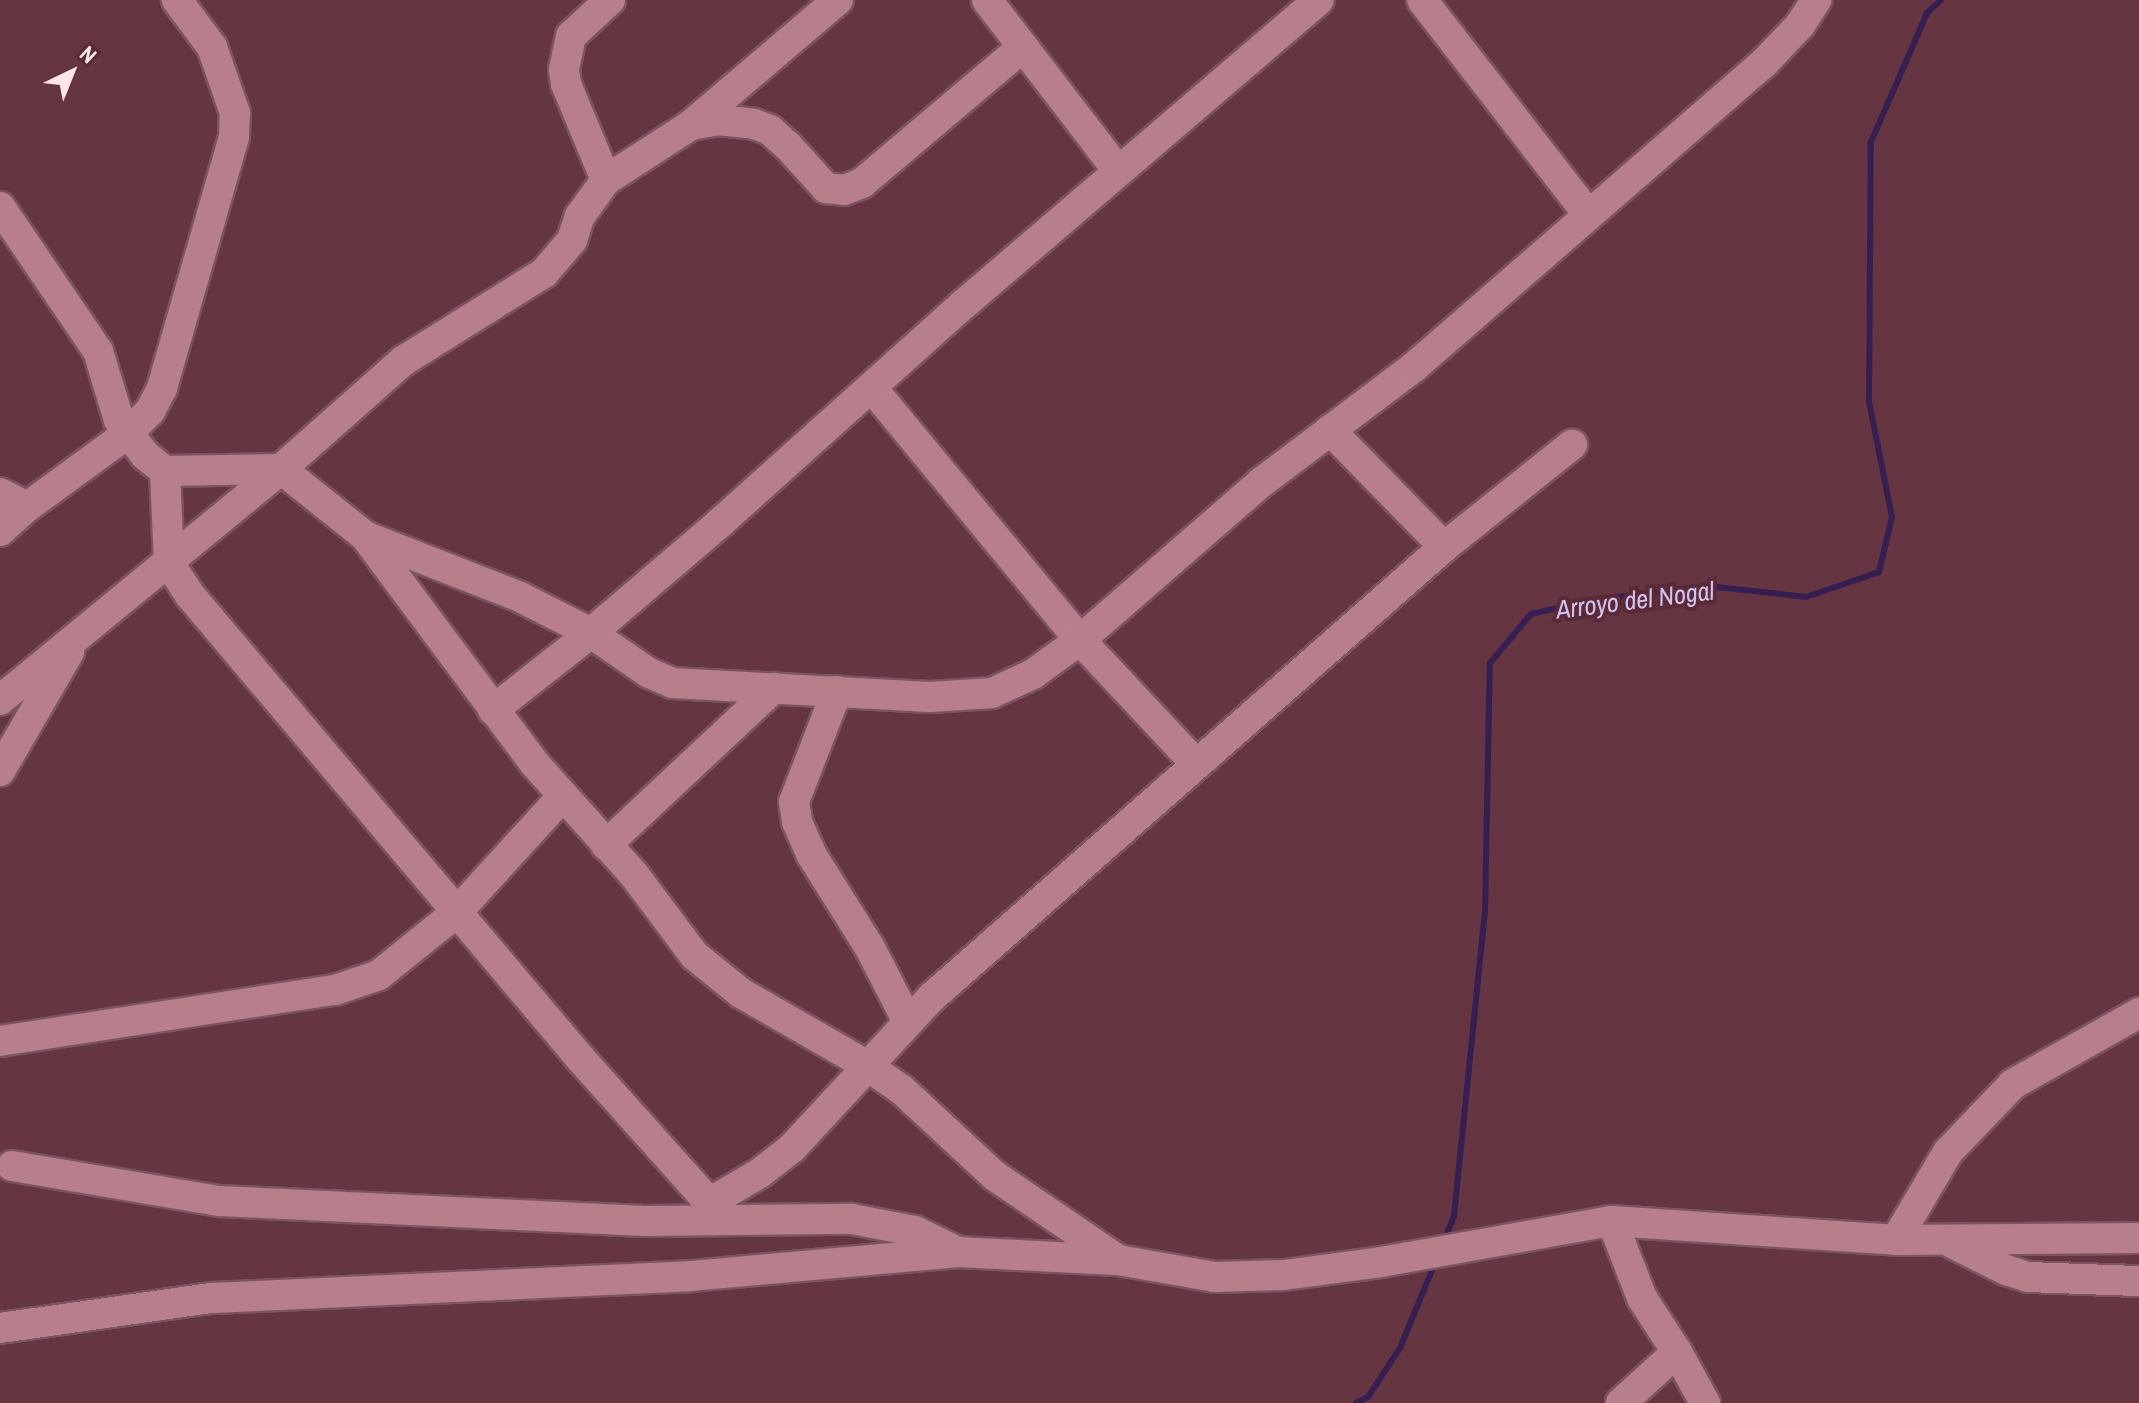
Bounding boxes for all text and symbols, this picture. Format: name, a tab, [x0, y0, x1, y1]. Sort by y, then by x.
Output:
north arrow	[32, 32, 112, 112]
text: N	[73, 39, 103, 70]
water label: Arroyo del Nogal	[1554, 575, 1716, 625]

